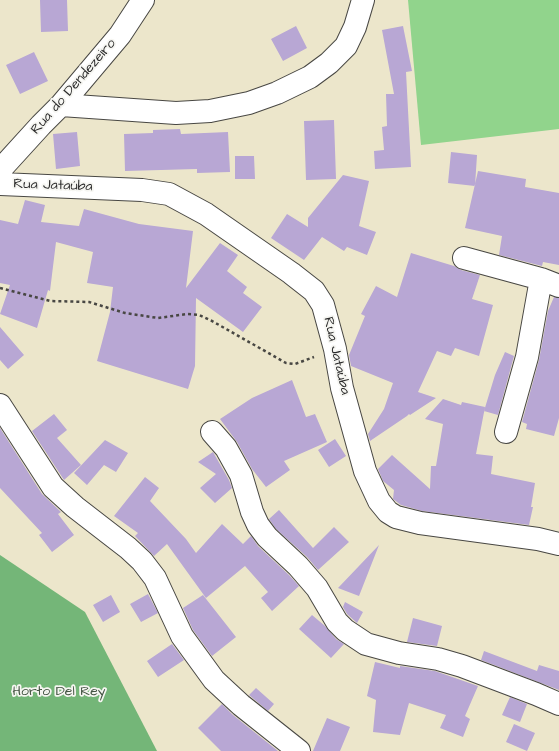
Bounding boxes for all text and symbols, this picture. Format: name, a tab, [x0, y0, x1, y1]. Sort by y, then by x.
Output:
street label: Rua do Dendezeiro	[28, 36, 120, 138]
street label: Rua Jataúba	[13, 176, 93, 196]
street label: Rua Jataúba	[319, 316, 353, 396]
park label: Horto Del Rey	[13, 684, 105, 700]

